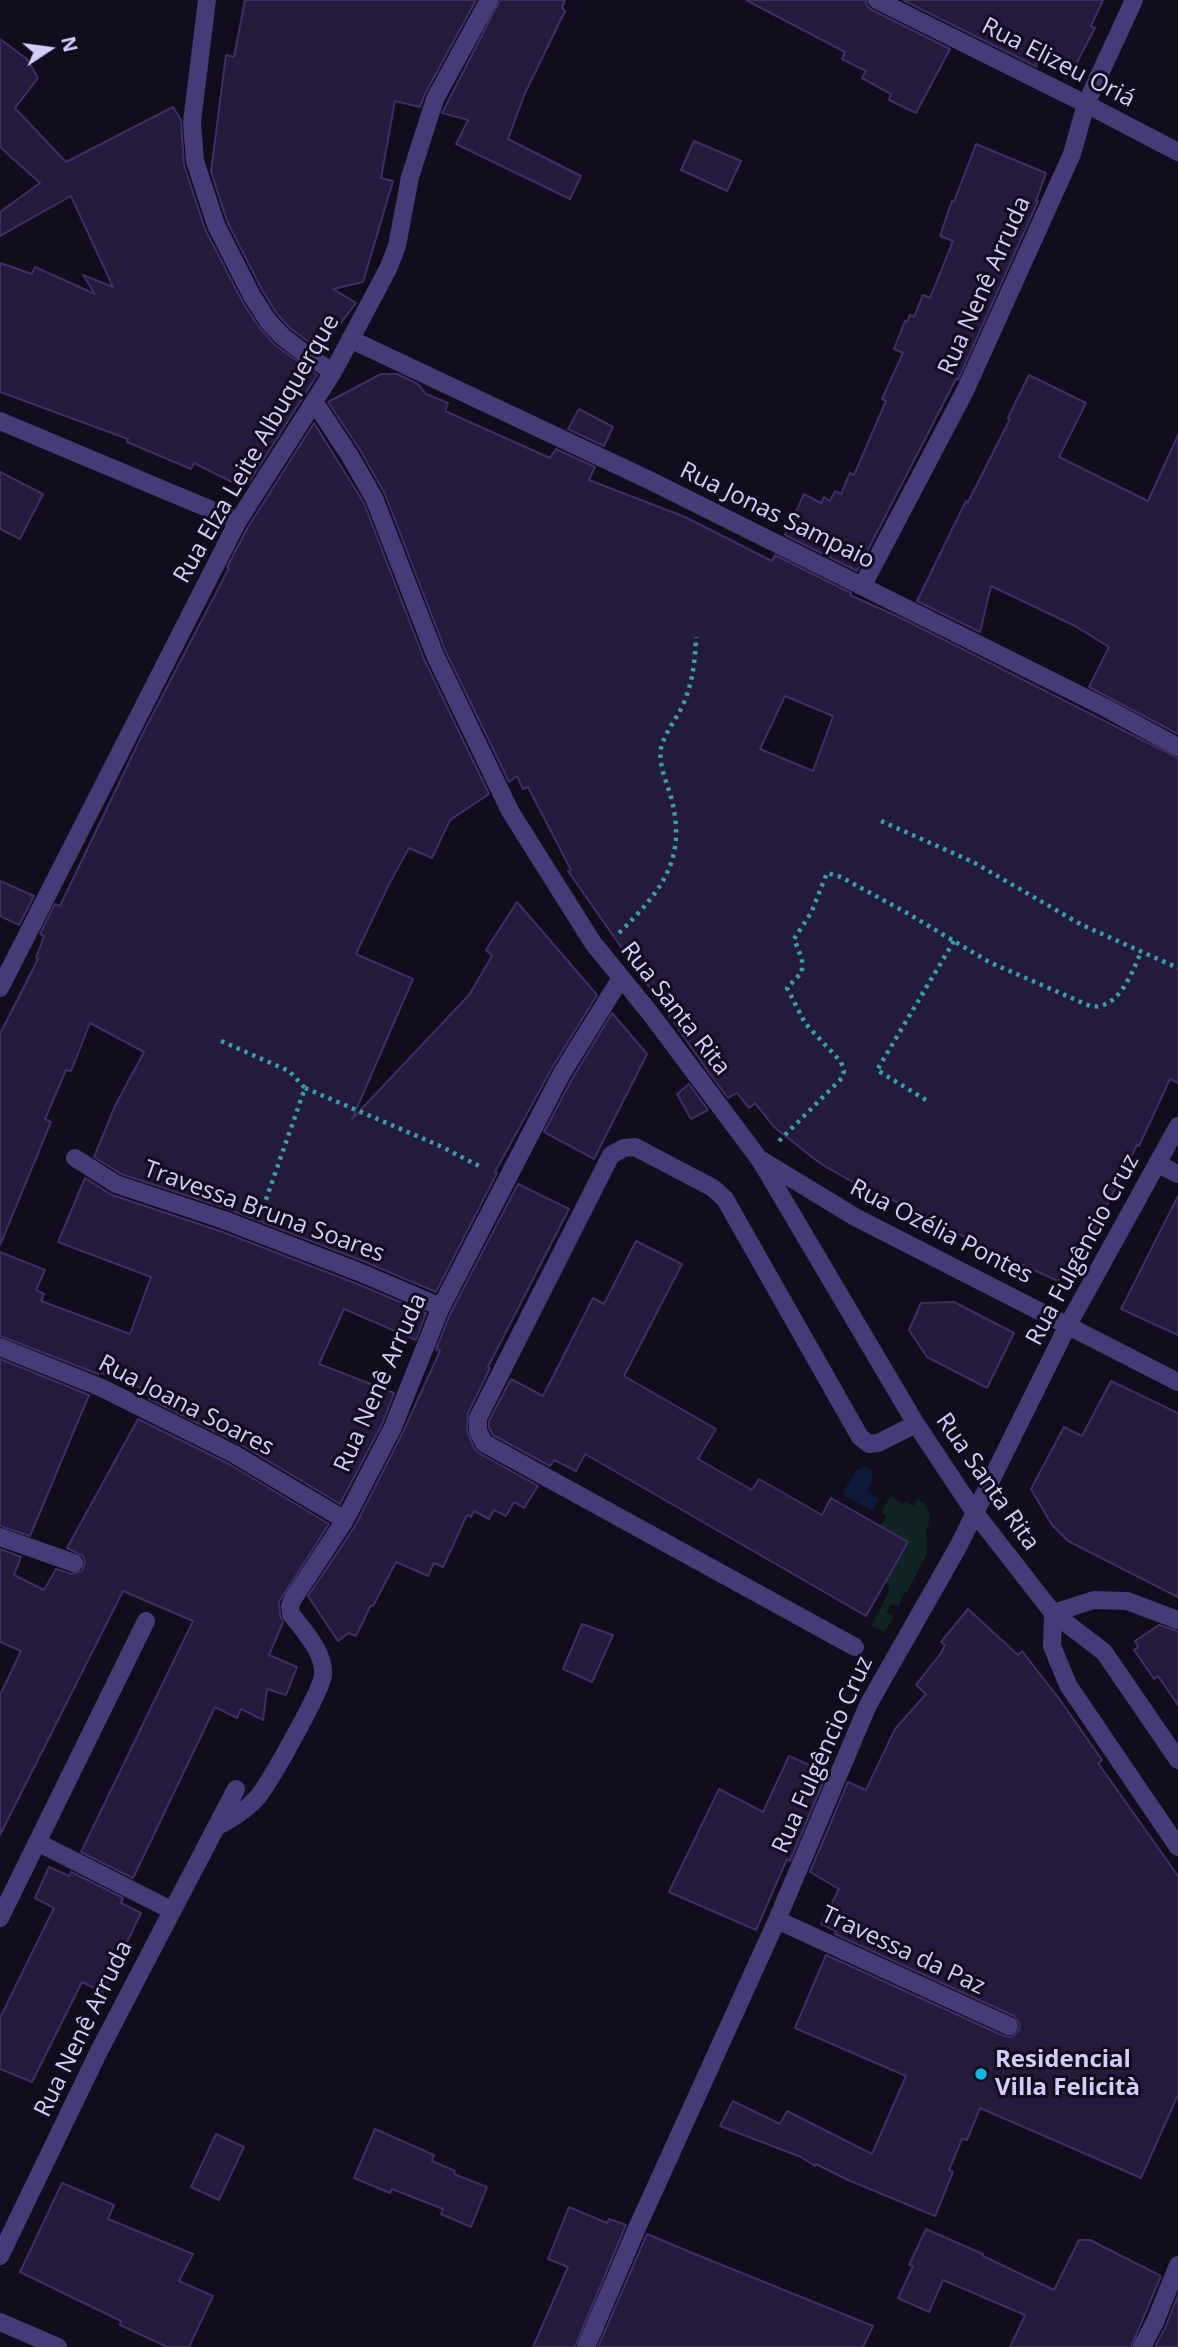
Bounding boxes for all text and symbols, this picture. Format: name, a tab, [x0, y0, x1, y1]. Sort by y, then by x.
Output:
street label: Rua Elizeu Oriá	[977, 12, 1139, 114]
north arrow	[14, 14, 84, 84]
text: N	[55, 34, 84, 55]
street label: Rua Nenê Arruda	[933, 192, 1037, 380]
street label: Rua Elza Leite Albuquerque	[168, 309, 346, 589]
street label: Rua Jonas Sampaio	[675, 456, 879, 576]
street label: Rua Santa Rita	[614, 937, 736, 1081]
street label: Rua Fulgêncio Cruz	[1020, 1149, 1146, 1351]
street label: Travessa Bruna Soares	[140, 1155, 388, 1269]
street label: Rua Ozélia Pontes	[845, 1173, 1037, 1291]
street label: Rua Nenê Arruda	[329, 1289, 433, 1477]
street label: Rua Joana Soares	[93, 1349, 279, 1463]
street label: Rua Santa Rita	[929, 1408, 1045, 1556]
street label: Rua Fulgêncio Cruz	[767, 1652, 879, 1858]
street label: Travessa da Paz	[816, 1900, 990, 2002]
street label: Rua Nenê Arruda	[29, 1936, 139, 2122]
place label: Residencial Villa Felicità	[995, 2046, 1140, 2102]
marker: Residencial Villa Felicità	[973, 2066, 989, 2082]

